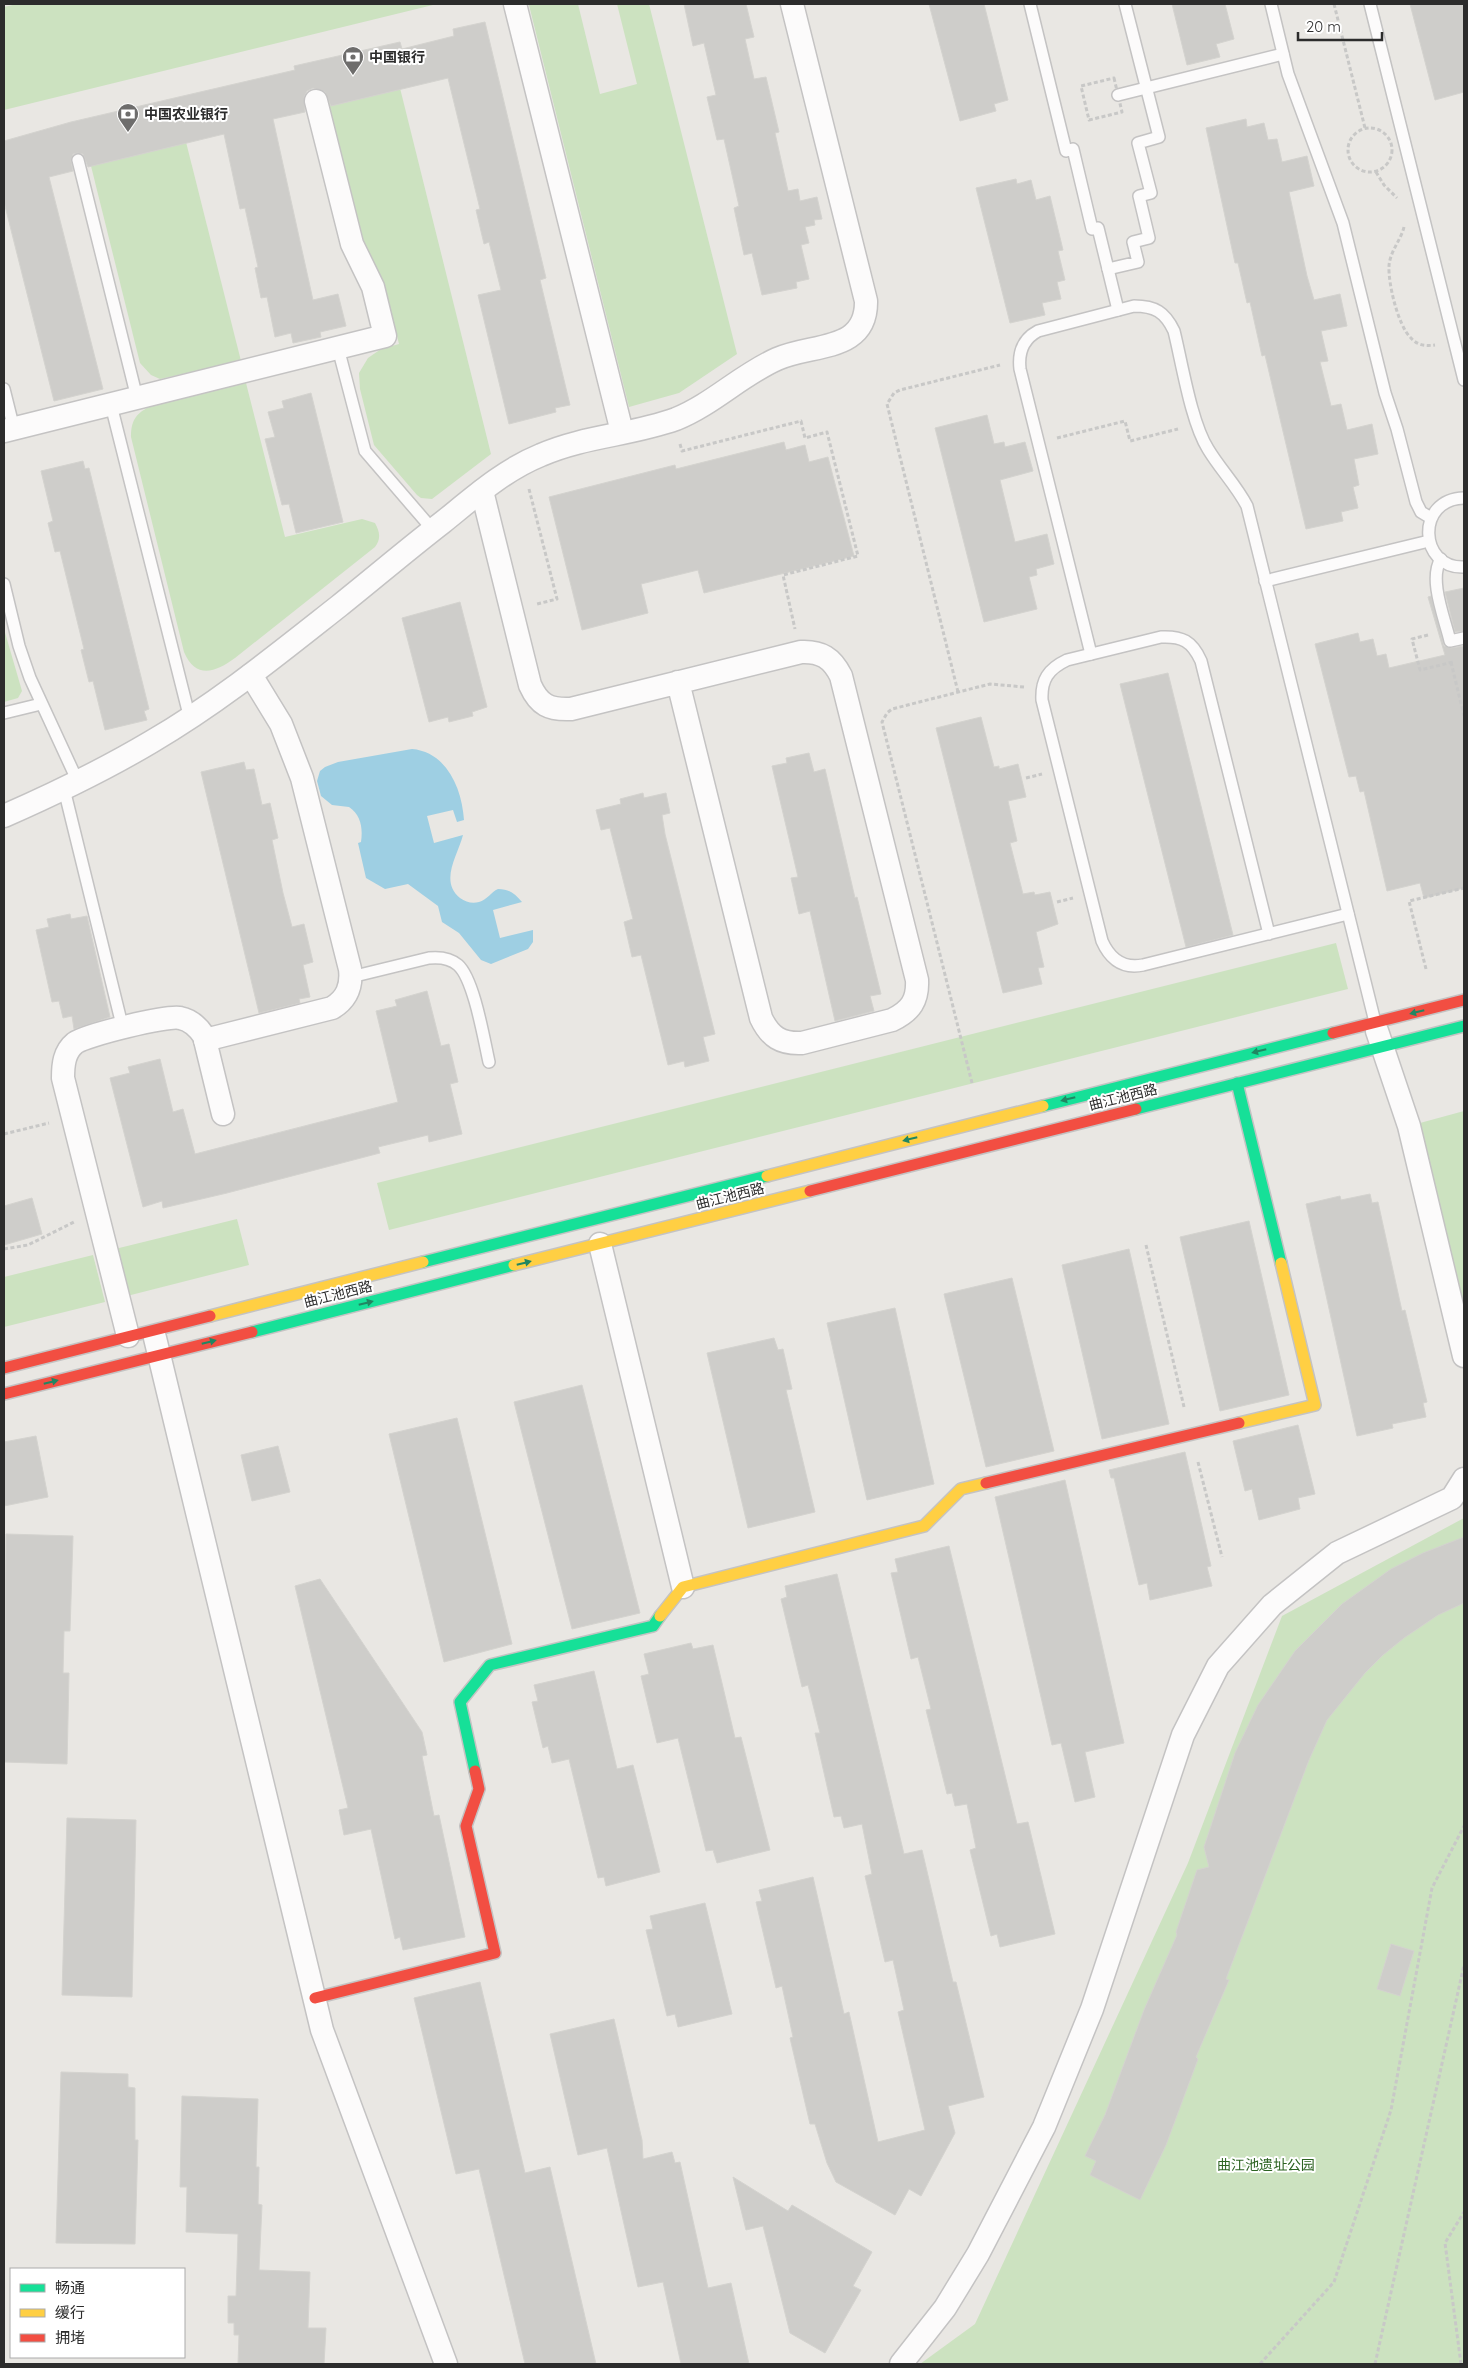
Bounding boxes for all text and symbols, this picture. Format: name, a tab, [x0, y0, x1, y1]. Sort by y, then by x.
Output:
scale bar	[1298, 10, 1382, 42]
text: 20 m	[1306, 17, 1341, 36]
bank icon: 中国银行	[341, 45, 365, 76]
place label: 中国银行	[369, 48, 425, 66]
bank icon: 中国农业银行	[116, 102, 140, 133]
place label: 中国农业银行	[144, 105, 228, 123]
one-way arrow	[1409, 1008, 1424, 1016]
one-way arrow	[1252, 1047, 1267, 1055]
street label: 曲江池西路	[1087, 1080, 1159, 1114]
one-way arrow	[1060, 1096, 1075, 1104]
one-way arrow	[903, 1135, 918, 1143]
street label: 曲江池西路	[694, 1179, 766, 1213]
one-way arrow	[516, 1259, 531, 1267]
street label: 曲江池西路	[302, 1277, 374, 1311]
one-way arrow	[359, 1299, 374, 1307]
one-way arrow	[201, 1338, 216, 1346]
one-way arrow	[44, 1378, 59, 1386]
park label: 曲江池遗址公园	[1217, 2156, 1315, 2174]
legend	[10, 2268, 185, 2358]
text: 畅通	[55, 2278, 85, 2297]
text: 缓行	[55, 2303, 85, 2322]
text: 拥堵	[55, 2328, 85, 2347]

